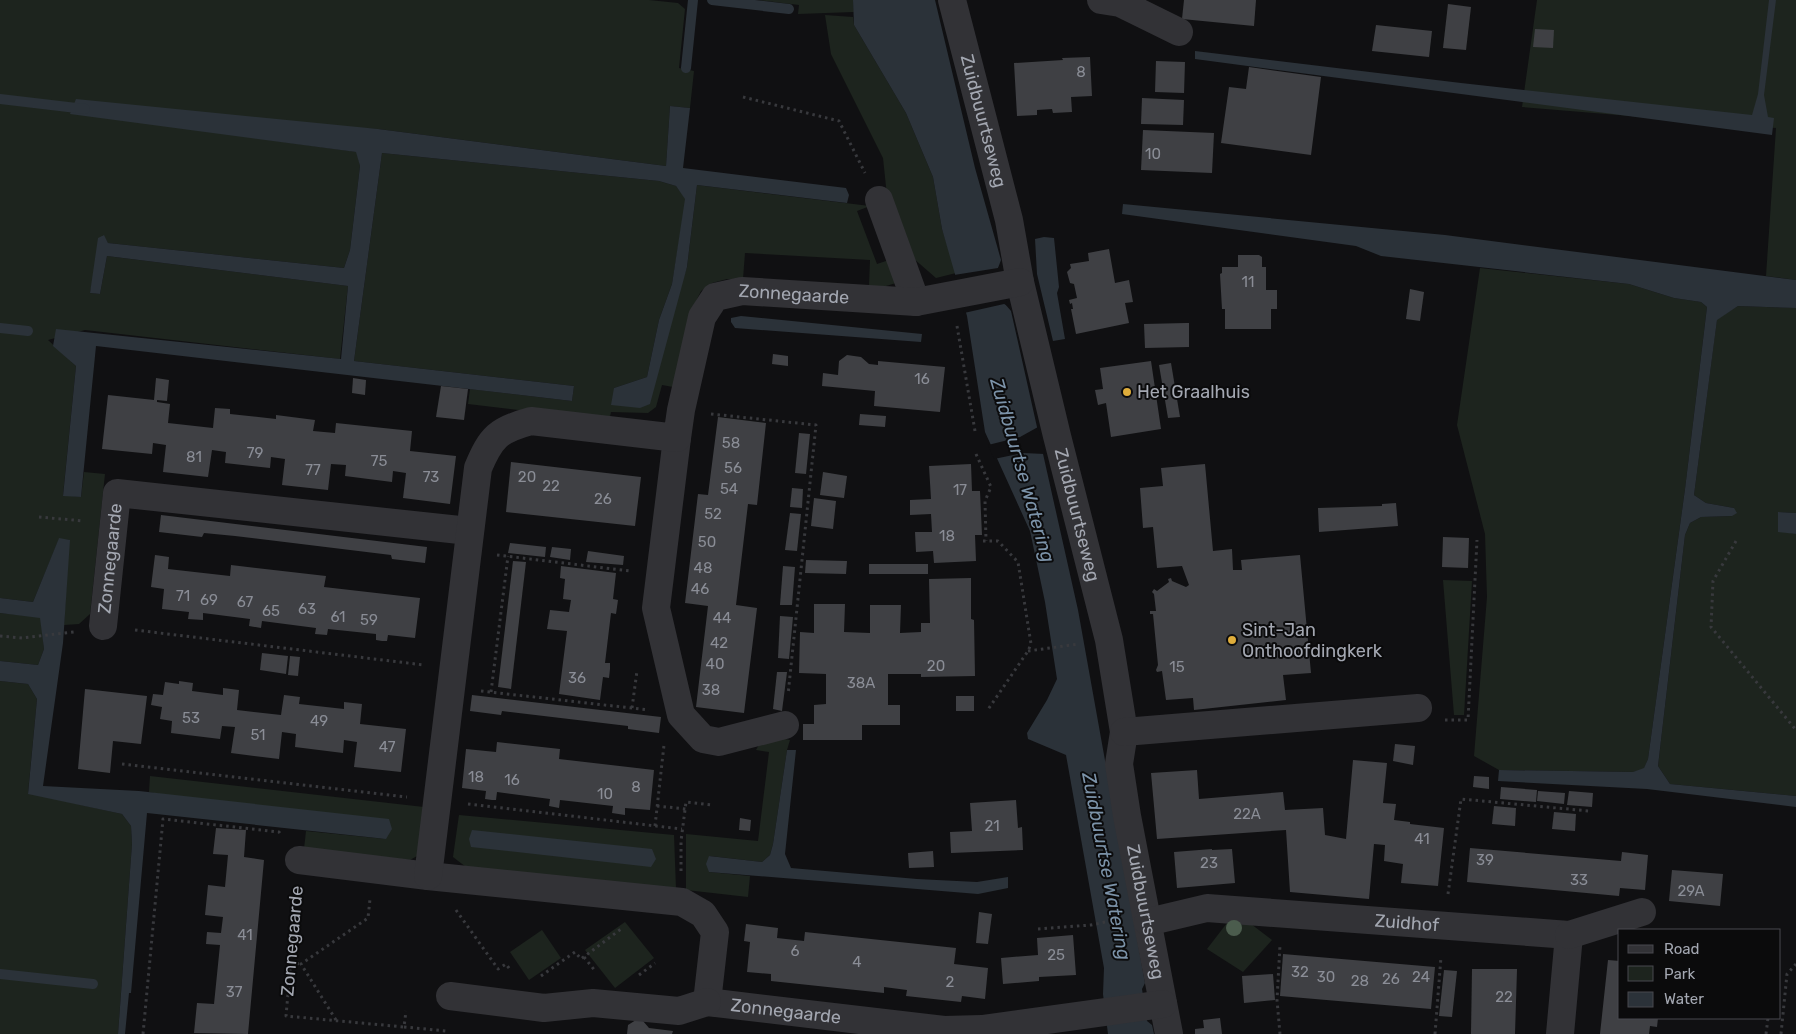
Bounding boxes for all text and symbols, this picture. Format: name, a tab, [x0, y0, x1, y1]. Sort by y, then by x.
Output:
street label: Zuidbuurtseweg	[956, 52, 1011, 190]
house number: 8	[1076, 63, 1086, 81]
house number: 10	[1145, 145, 1161, 163]
house number: 11	[1242, 273, 1254, 291]
street label: Zonnegaarde	[738, 280, 850, 309]
house number: 16	[914, 370, 930, 388]
water label: Zuidbuurtse Watering	[985, 374, 1060, 565]
place label: Het Graalhuis	[1137, 381, 1250, 403]
marker: Het Graalhuis	[1121, 386, 1133, 398]
house number: 58	[722, 434, 740, 452]
house number: 79	[247, 444, 263, 462]
street label: Zuidbuurtseweg	[1050, 446, 1105, 584]
house number: 81	[186, 448, 202, 466]
house number: 75	[371, 452, 387, 470]
house number: 56	[724, 459, 742, 477]
house number: 77	[305, 461, 321, 479]
house number: 73	[423, 468, 439, 486]
house number: 20	[518, 468, 536, 486]
house number: 22	[542, 477, 560, 495]
house number: 54	[720, 480, 738, 498]
house number: 17	[953, 481, 967, 499]
house number: 26	[594, 490, 612, 508]
street label: Zonnegaarde	[93, 502, 127, 615]
house number: 52	[704, 505, 722, 523]
house number: 18	[939, 527, 955, 545]
house number: 50	[698, 533, 716, 551]
house number: 48	[694, 559, 712, 577]
house number: 46	[691, 580, 709, 598]
house number: 71	[176, 587, 190, 605]
house number: 69	[200, 591, 218, 609]
house number: 67	[237, 593, 253, 611]
house number: 63	[298, 600, 316, 618]
house number: 65	[262, 602, 280, 620]
house number: 61	[330, 608, 346, 626]
house number: 44	[713, 609, 731, 627]
house number: 59	[360, 611, 378, 629]
place label: Sint-Jan Onthoofdingkerk	[1242, 619, 1383, 662]
house number: 42	[710, 634, 728, 652]
marker: Sint-Jan Onthoofdingkerk	[1226, 634, 1238, 646]
house number: 40	[706, 655, 724, 673]
house number: 20	[927, 657, 945, 675]
house number: 15	[1169, 658, 1185, 676]
house number: 36	[568, 669, 586, 687]
house number: 38A	[847, 674, 875, 692]
house number: 38	[702, 681, 720, 699]
house number: 53	[182, 709, 200, 727]
house number: 49	[310, 712, 328, 730]
house number: 51	[250, 726, 266, 744]
house number: 47	[379, 738, 396, 756]
house number: 18	[468, 768, 484, 786]
water label: Zuidbuurtse Watering	[1077, 769, 1136, 962]
house number: 16	[504, 771, 520, 789]
house number: 8	[631, 778, 641, 796]
house number: 10	[597, 785, 613, 803]
house number: 22A	[1233, 805, 1261, 823]
house number: 21	[984, 817, 1000, 835]
house number: 41	[1414, 830, 1430, 848]
street label: Zuidbuurtseweg	[1122, 843, 1169, 981]
house number: 39	[1476, 851, 1494, 869]
house number: 23	[1200, 854, 1218, 872]
house number: 33	[1570, 871, 1588, 889]
house number: 29A	[1677, 882, 1705, 900]
street label: Zonnegaarde	[276, 885, 308, 997]
street label: Zuidhof	[1374, 910, 1440, 936]
house number: 41	[237, 926, 253, 944]
legend	[1618, 929, 1781, 1019]
text: Road	[1664, 940, 1700, 958]
house number: 6	[790, 942, 800, 960]
house number: 25	[1047, 946, 1065, 964]
house number: 4	[852, 953, 862, 971]
house number: 32	[1291, 963, 1309, 981]
text: Park	[1664, 965, 1695, 983]
house number: 30	[1317, 968, 1335, 986]
house number: 24	[1412, 968, 1430, 986]
house number: 26	[1382, 970, 1400, 988]
house number: 28	[1351, 972, 1369, 990]
house number: 2	[946, 973, 955, 991]
house number: 37	[226, 983, 243, 1001]
house number: 22	[1495, 988, 1513, 1006]
text: Water	[1664, 990, 1704, 1008]
street label: Zonnegaarde	[729, 994, 842, 1029]

